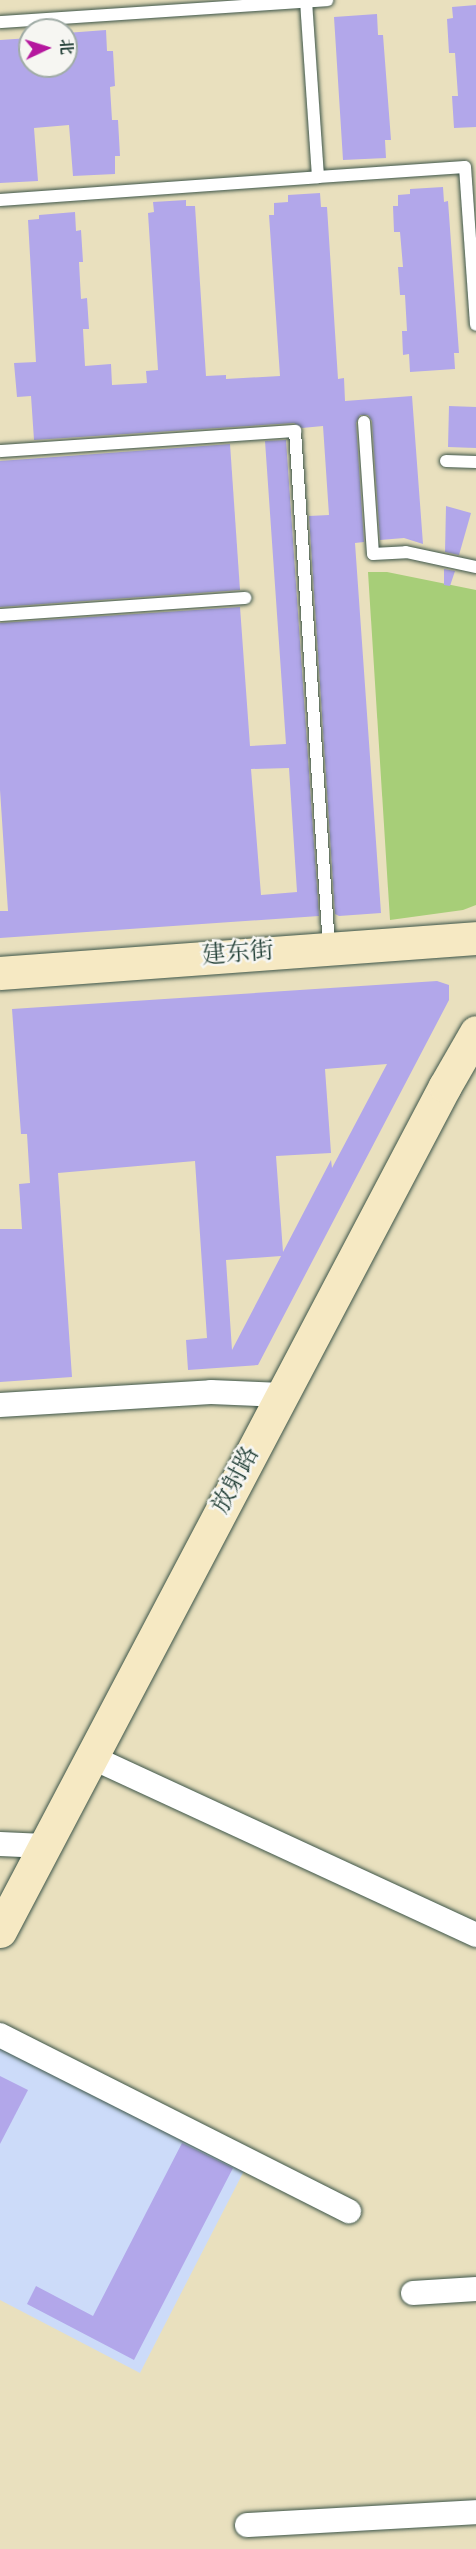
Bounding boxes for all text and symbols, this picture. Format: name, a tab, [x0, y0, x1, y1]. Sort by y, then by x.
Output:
north arrow	[18, 18, 78, 78]
text: 北	[52, 38, 76, 56]
street label: 建东街	[201, 938, 275, 972]
street label: 放射路	[207, 1442, 267, 1520]

